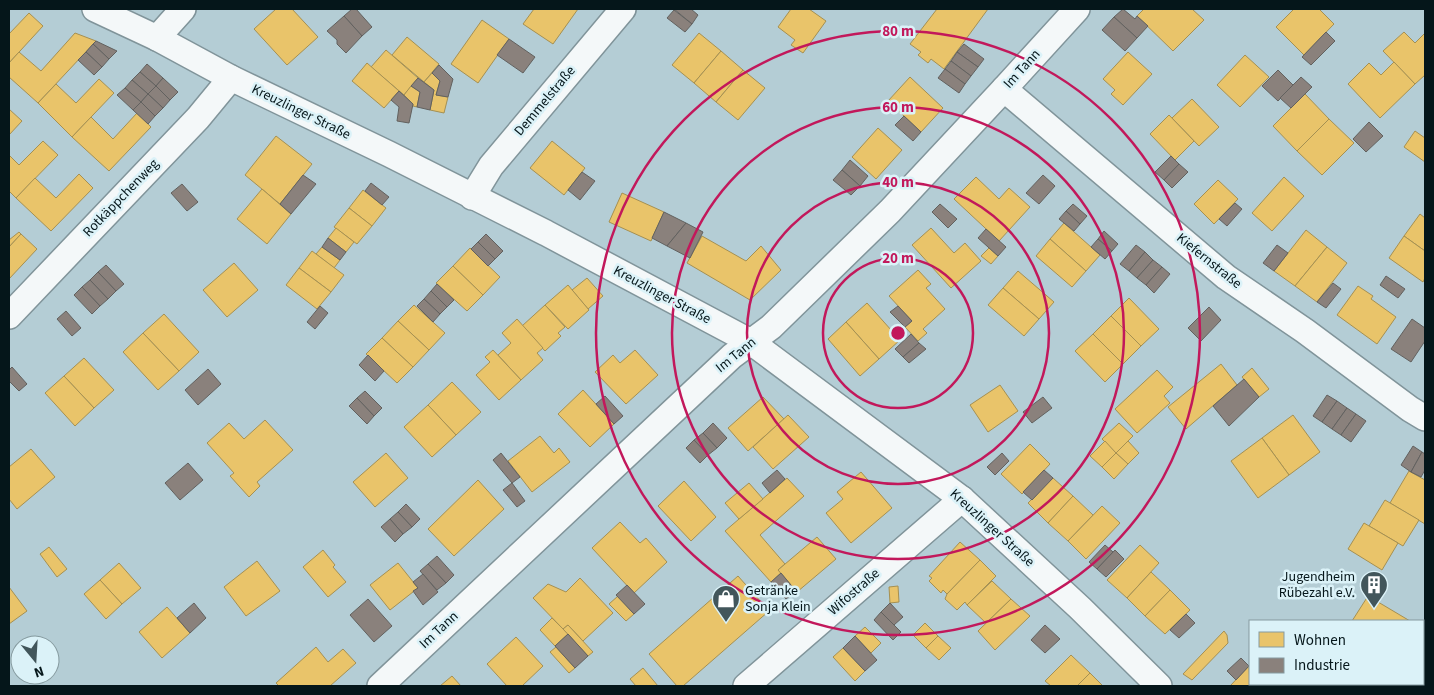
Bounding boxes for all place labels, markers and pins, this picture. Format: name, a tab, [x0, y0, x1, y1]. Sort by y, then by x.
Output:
centre of rings	[889, 324, 907, 342]
place label: Jugendheim Rübezahl e.V.	[1279, 567, 1355, 603]
building icon: Jugendheim Rübezahl e.V.	[1359, 570, 1389, 609]
place label: Getränke Sonja Klein	[745, 581, 811, 617]
shop icon: Getränke Sonja Klein	[711, 584, 741, 623]

